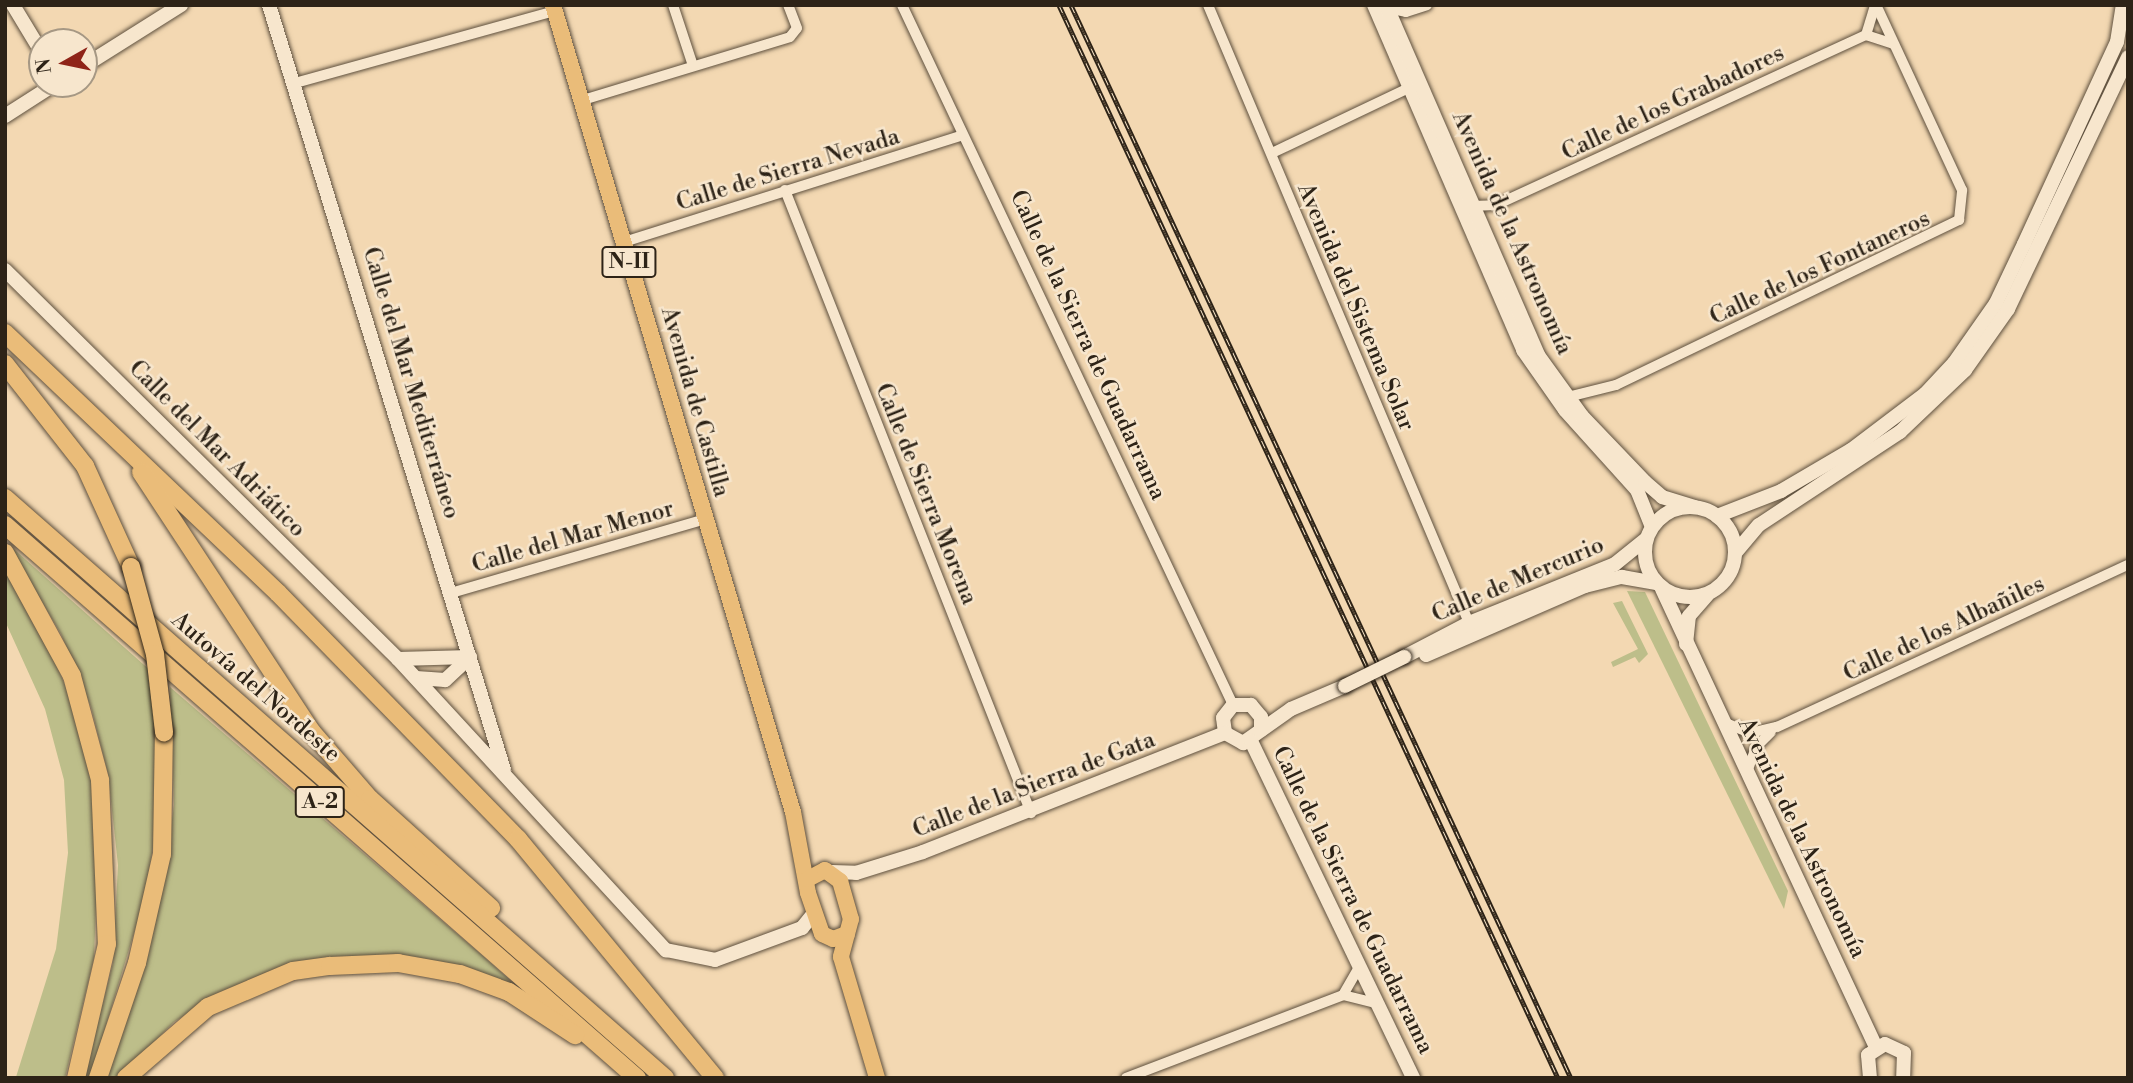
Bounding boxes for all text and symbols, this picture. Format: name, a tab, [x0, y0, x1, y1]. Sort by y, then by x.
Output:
north arrow	[28, 28, 98, 98]
street label: Calle de los Grabadores	[1558, 39, 1788, 167]
text: N	[31, 57, 57, 75]
street label: Avenida de la Astronomía	[1446, 107, 1578, 359]
street label: Calle de Sierra Nevada	[673, 123, 903, 217]
street label: Avenida del Sistema Solar	[1291, 179, 1421, 435]
street label: Calle de la Sierra de Guadarrama	[1004, 186, 1172, 504]
street label: Calle de los Fontaneros	[1706, 205, 1934, 331]
street label: Calle del Mar Mediterráneo	[357, 244, 465, 522]
road number: N-II	[601, 244, 657, 280]
street label: Avenida de Castilla	[655, 304, 735, 500]
street label: Calle del Mar Adriático	[123, 355, 311, 543]
street label: Calle de Sierra Morena	[869, 380, 983, 608]
street label: Calle del Mar Menor	[469, 495, 677, 579]
street label: Calle de Mercurio	[1428, 531, 1608, 629]
street label: Calle de los Albañiles	[1839, 570, 2049, 688]
street label: Autovía del Nordeste	[166, 606, 346, 768]
street label: Avenida de la Astronomía	[1732, 714, 1872, 962]
street label: Calle de la Sierra de Gata	[909, 726, 1159, 844]
street label: Calle de la Sierra de Guadarrama	[1266, 742, 1440, 1058]
road number: A-2	[294, 784, 346, 820]

